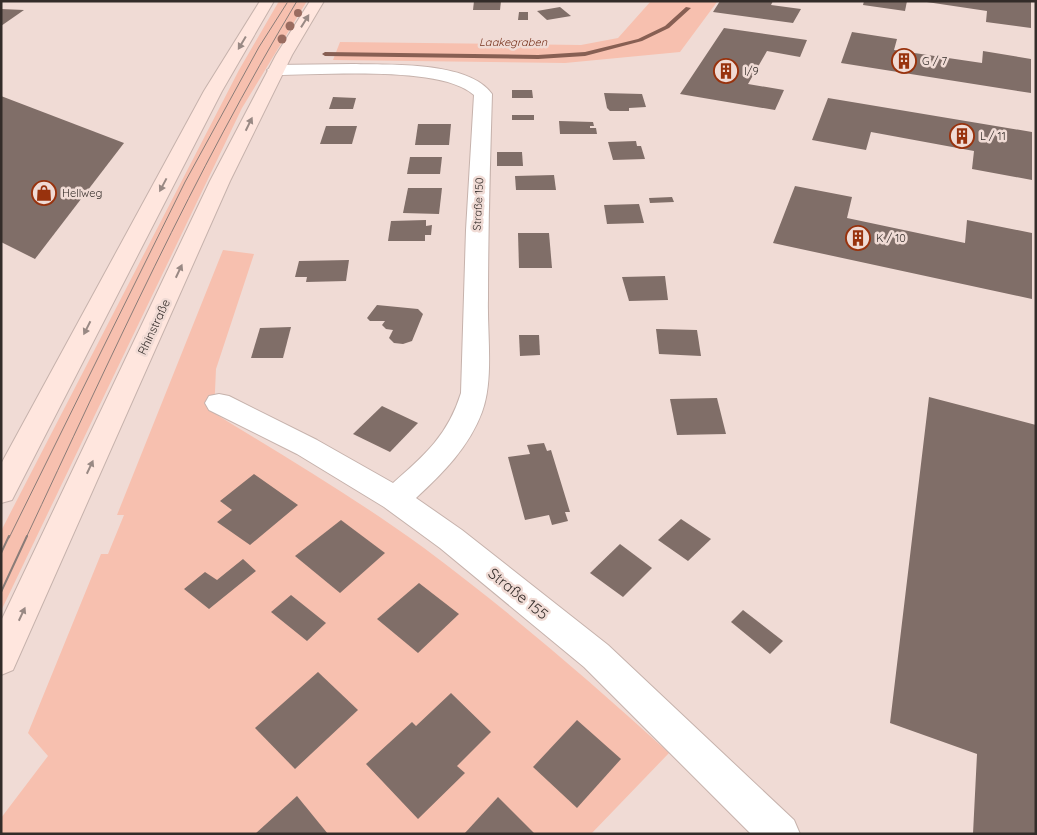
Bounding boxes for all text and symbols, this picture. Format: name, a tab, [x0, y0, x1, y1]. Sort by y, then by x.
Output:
one-way arrow	[300, 14, 310, 27]
water label: Laakegraben	[479, 35, 548, 49]
one-way arrow	[238, 37, 247, 50]
building icon: G / 7	[891, 48, 917, 74]
place label: G / 7	[922, 54, 947, 68]
building icon: I/9	[713, 58, 739, 84]
place label: I/9	[744, 64, 759, 78]
one-way arrow	[245, 117, 253, 132]
building icon: L / 11	[949, 123, 975, 149]
place label: L / 11	[980, 129, 1006, 143]
street label: Straße 150	[470, 177, 486, 231]
one-way arrow	[159, 178, 167, 192]
shop icon: Hellweg	[31, 180, 57, 206]
place label: Hellweg	[62, 186, 102, 200]
building icon: K / 10	[845, 225, 871, 251]
place label: K / 10	[876, 231, 906, 245]
one-way arrow	[176, 264, 184, 278]
street label: Rhinstraße	[134, 296, 173, 357]
one-way arrow	[83, 321, 91, 336]
one-way arrow	[86, 460, 94, 474]
street label: Straße 155	[484, 564, 552, 624]
one-way arrow	[18, 607, 26, 621]

